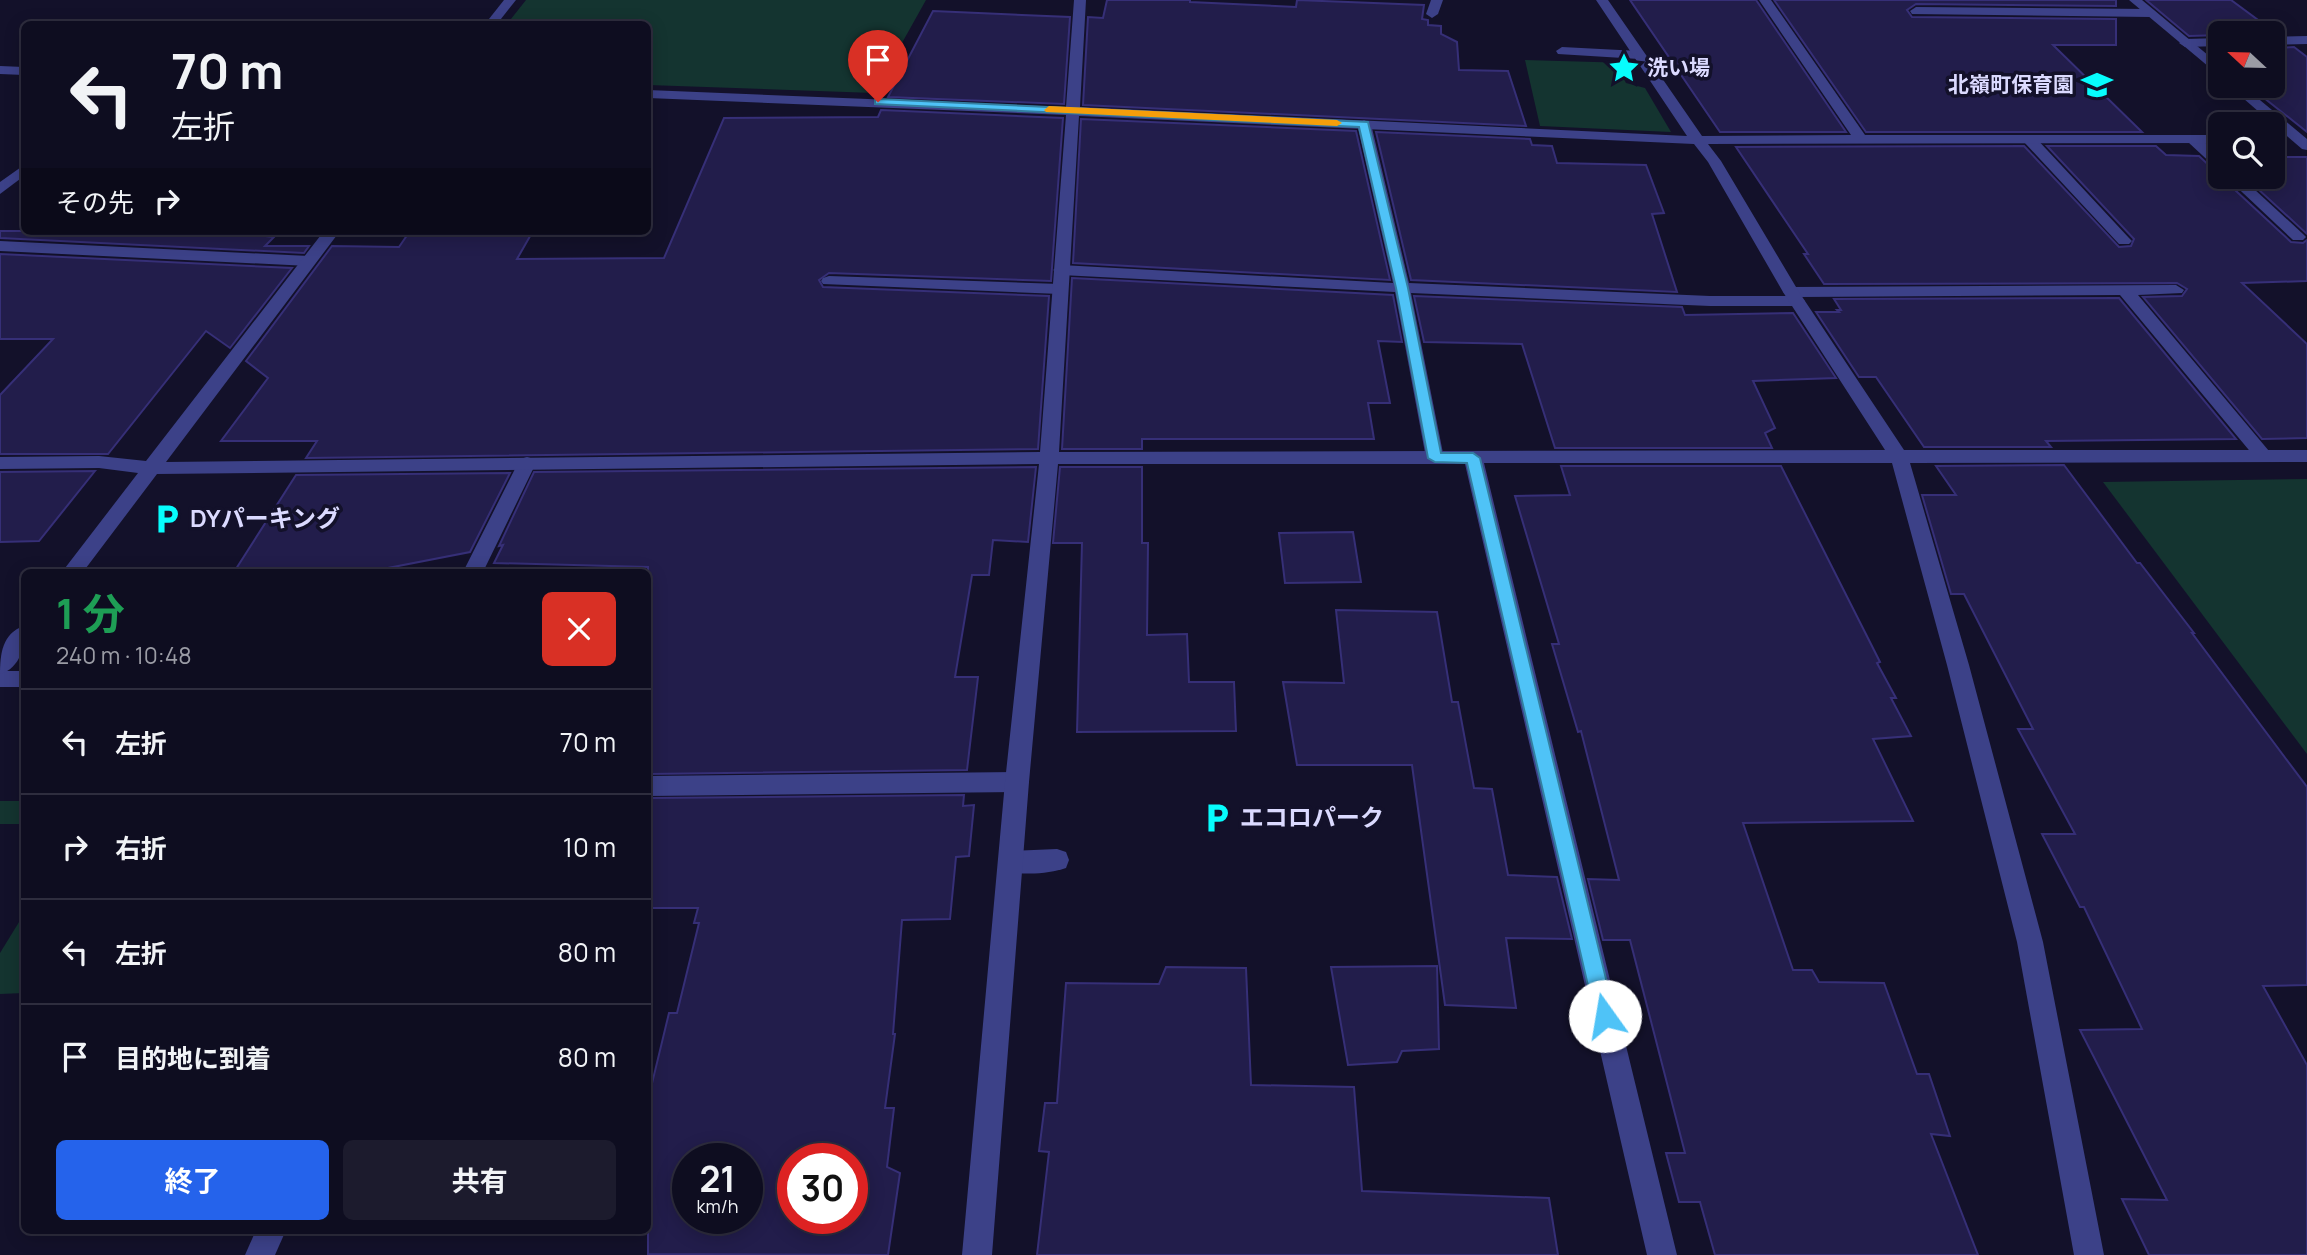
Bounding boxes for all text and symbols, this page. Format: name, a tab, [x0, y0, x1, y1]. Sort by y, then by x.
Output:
north arrow	[2208, 21, 2286, 98]
map controls	[2208, 21, 2285, 189]
pin	[848, 30, 908, 102]
text: 70 m	[171, 37, 283, 104]
icon: arrive	[859, 41, 897, 79]
icon: left	[56, 49, 147, 140]
place icon: 洗い場	[1607, 51, 1641, 85]
place label: 洗い場	[1647, 53, 1710, 81]
school or university icon: 北嶺町保育園	[2080, 68, 2114, 102]
place label: 北嶺町保育園	[1948, 70, 2074, 98]
text: 左折	[171, 104, 235, 148]
button: search	[2208, 112, 2285, 189]
icon: right	[148, 182, 186, 220]
text: その先	[56, 184, 134, 220]
place label: DYパーキング	[190, 501, 340, 534]
parking icon: DYパーキング	[150, 502, 184, 536]
text: 1 分	[56, 584, 125, 642]
button: close	[542, 592, 616, 666]
text: 240 m · 10:48	[56, 639, 192, 671]
icon: left	[56, 723, 94, 761]
text: 70 m	[560, 724, 616, 760]
text: 左折	[115, 725, 167, 761]
place label: エコロパーク	[1240, 800, 1384, 833]
parking icon: エコロパーク	[1200, 801, 1234, 835]
icon: right	[56, 828, 94, 866]
text: 10 m	[563, 829, 616, 865]
text: 右折	[115, 830, 167, 866]
icon: left	[56, 933, 94, 971]
text: 80 m	[558, 934, 616, 970]
text: 左折	[115, 935, 167, 971]
position arrow	[1568, 979, 1642, 1053]
icon: arrive	[56, 1038, 94, 1076]
text: 80 m	[558, 1039, 616, 1075]
text: 目的地に到着	[115, 1040, 271, 1076]
button: 終了	[56, 1140, 329, 1220]
button: 共有	[343, 1140, 616, 1220]
speed limit sign: 30	[777, 1143, 868, 1234]
text: 21	[699, 1155, 736, 1203]
text: km/h	[697, 1194, 738, 1218]

